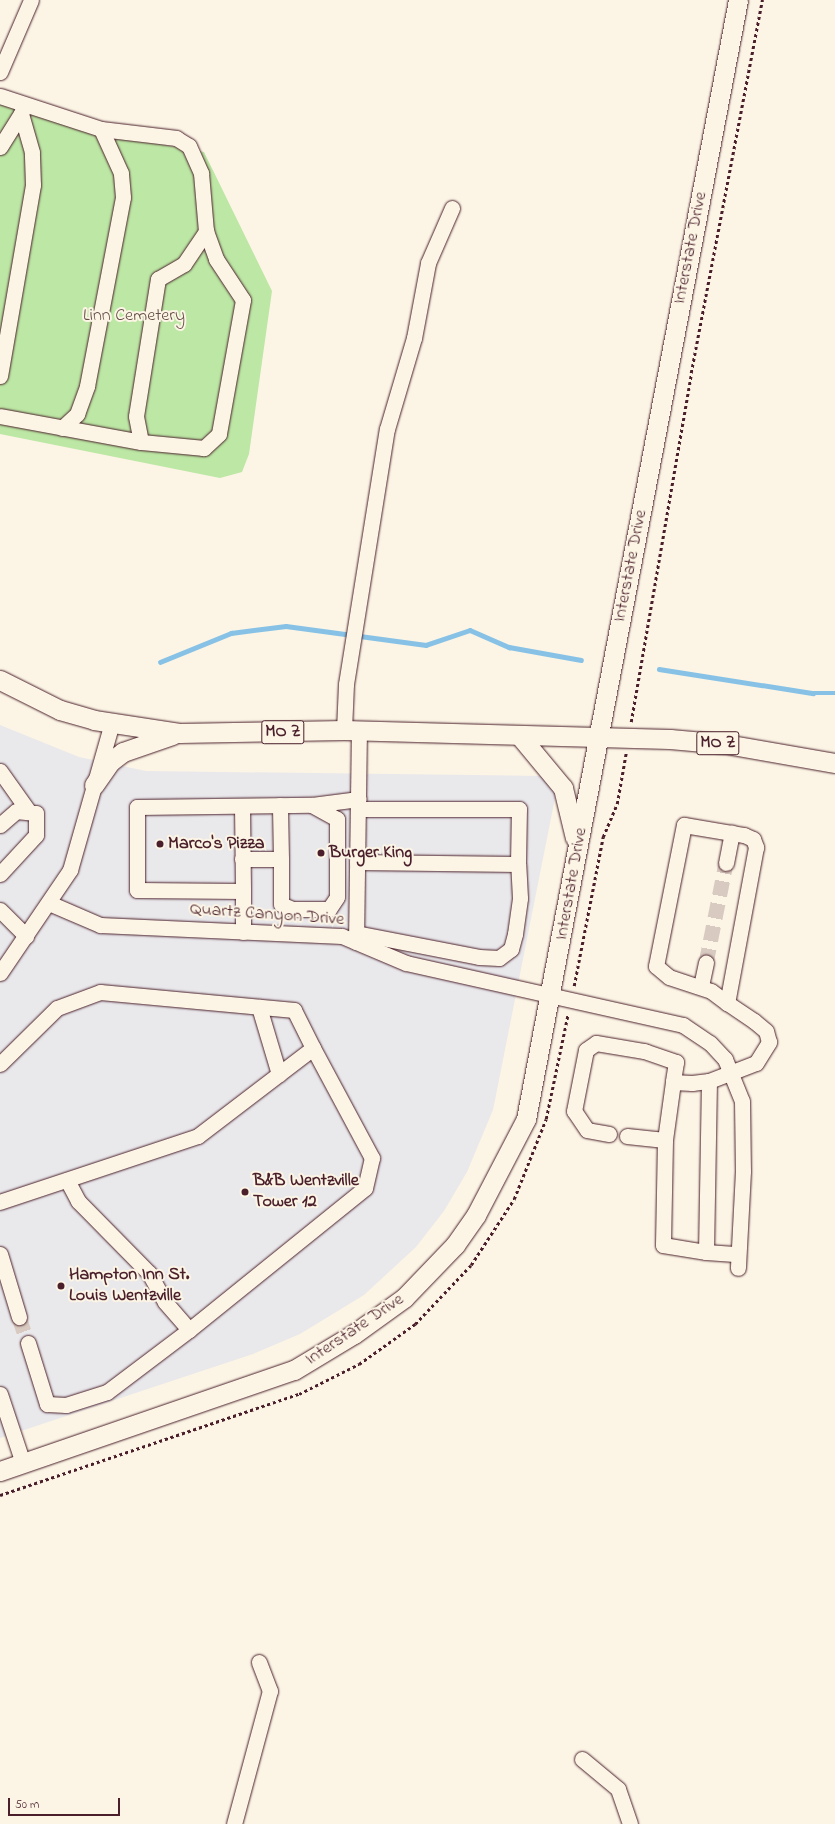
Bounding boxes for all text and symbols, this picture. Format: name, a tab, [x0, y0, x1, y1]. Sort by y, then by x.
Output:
street label: Interstate Drive	[670, 190, 712, 306]
park label: Linn Cemetery	[83, 305, 185, 327]
street label: Interstate Drive	[610, 508, 652, 624]
road number: MO Z	[261, 717, 305, 747]
road number: MO Z	[696, 728, 740, 758]
street label: Interstate Drive	[551, 826, 593, 942]
place label: Marco's Pizza	[168, 833, 264, 855]
marker: Marco's Pizza	[155, 839, 165, 849]
place label: Burger King	[329, 842, 412, 864]
marker: Burger King	[316, 848, 326, 858]
street label: Quartz Canyon Drive	[189, 899, 345, 931]
place label: B&B Wentzville Tower 12	[253, 1171, 359, 1214]
marker: B&B Wentzville Tower 12	[240, 1187, 250, 1197]
place label: Hampton Inn St. Louis Wentzville	[69, 1265, 189, 1308]
marker: Hampton Inn St. Louis Wentzville	[56, 1281, 66, 1291]
street label: Interstate Drive	[302, 1289, 408, 1371]
scale bar	[10, 1790, 122, 1816]
text: 50 m	[15, 1796, 39, 1814]

